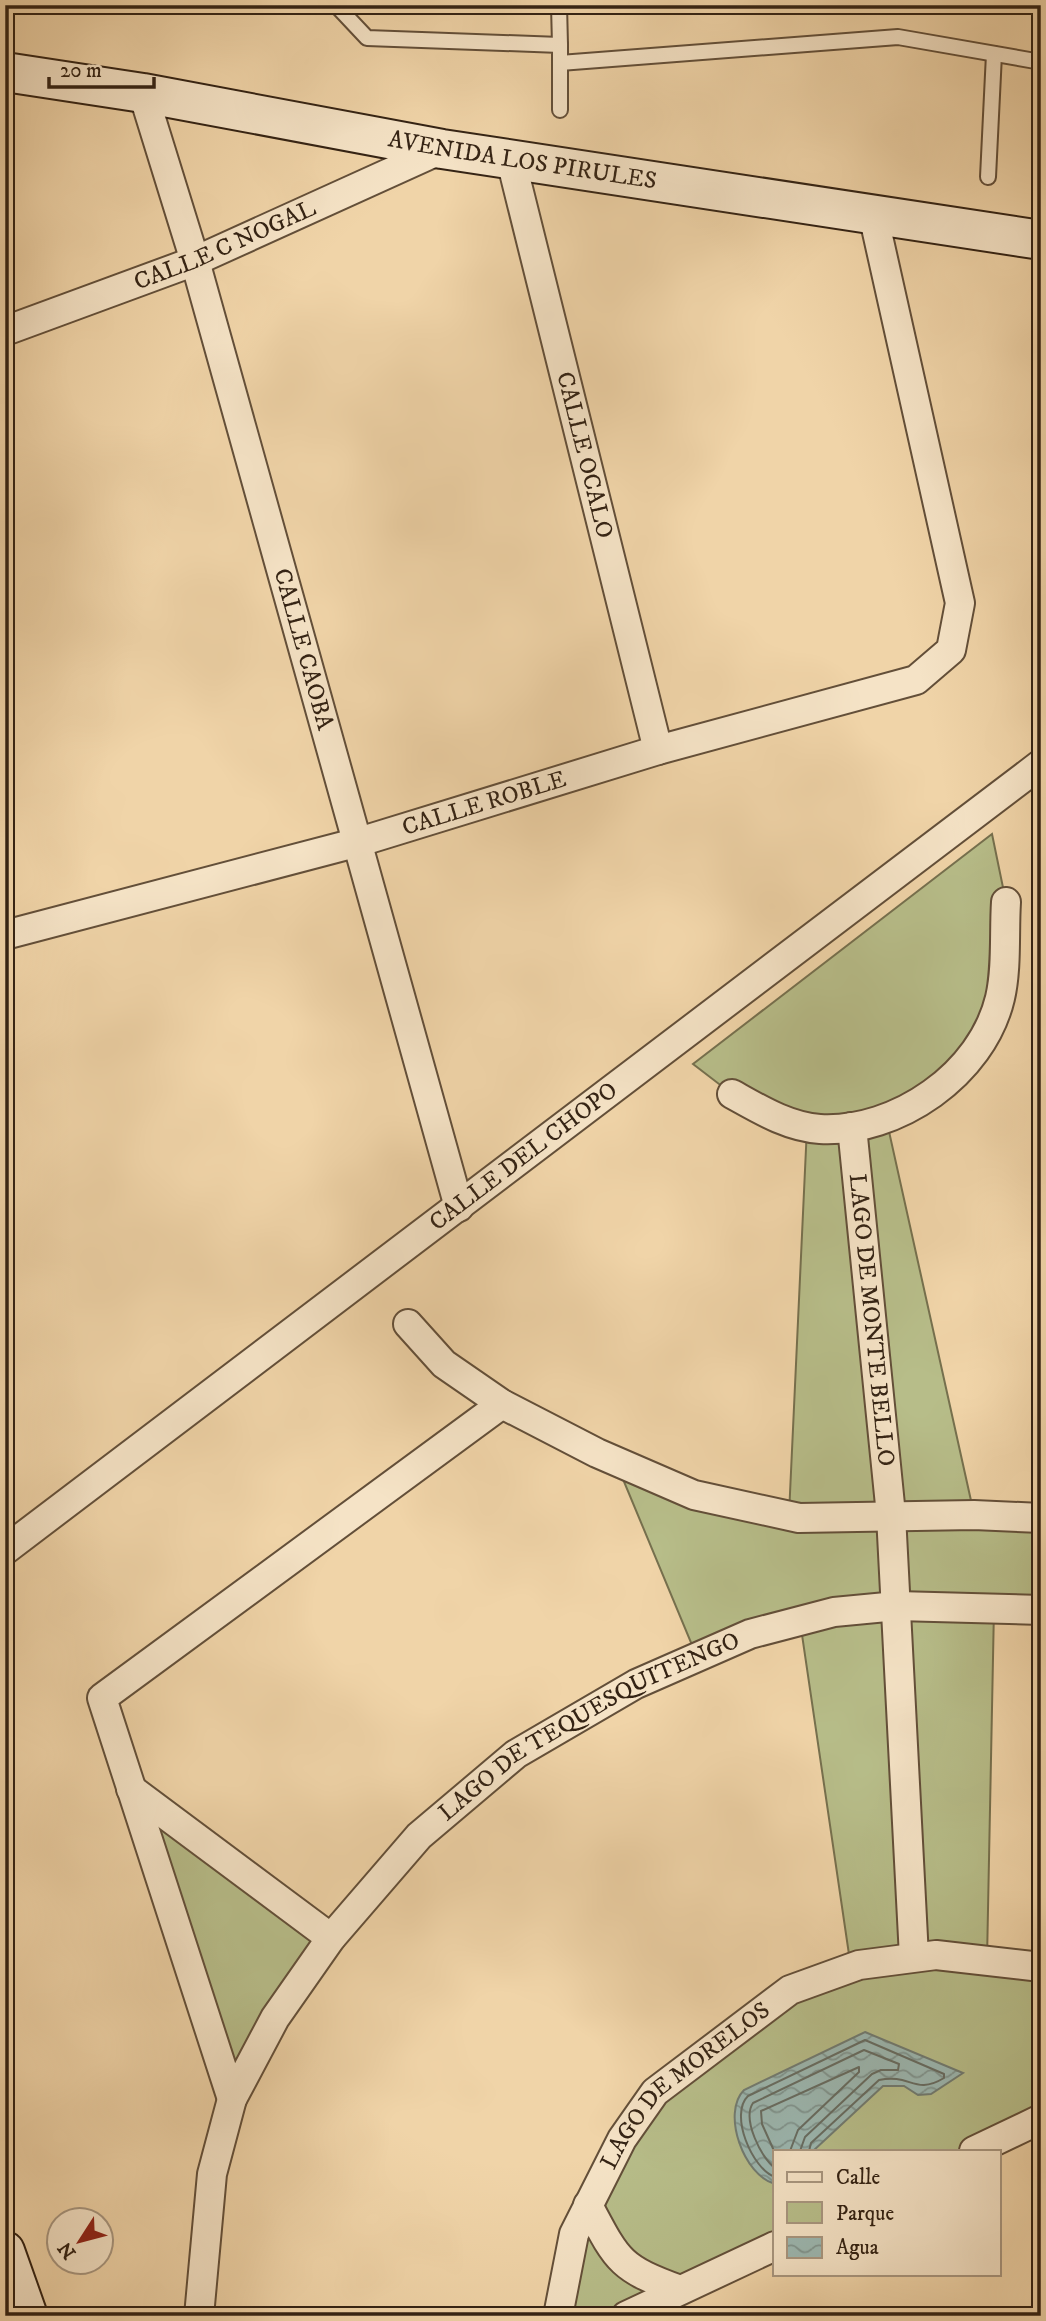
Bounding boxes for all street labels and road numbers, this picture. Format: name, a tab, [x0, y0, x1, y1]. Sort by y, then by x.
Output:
street label: AVENIDA LOS PIRULES	[386, 124, 659, 196]
street label: CALLE C NOGAL	[130, 193, 320, 297]
street label: CALLE OCALO	[549, 369, 620, 541]
street label: CALLE CAOBA	[267, 565, 340, 734]
street label: CALLE ROBLE	[399, 764, 570, 843]
street label: CALLE DEL CHOPO	[424, 1075, 624, 1238]
street label: LAGO DE MONTE BELLO	[842, 1172, 901, 1468]
street label: LAGO DE TEQUESQUITENGO	[433, 1625, 744, 1828]
street label: LAGO DE MORELOS	[594, 1995, 776, 2174]

